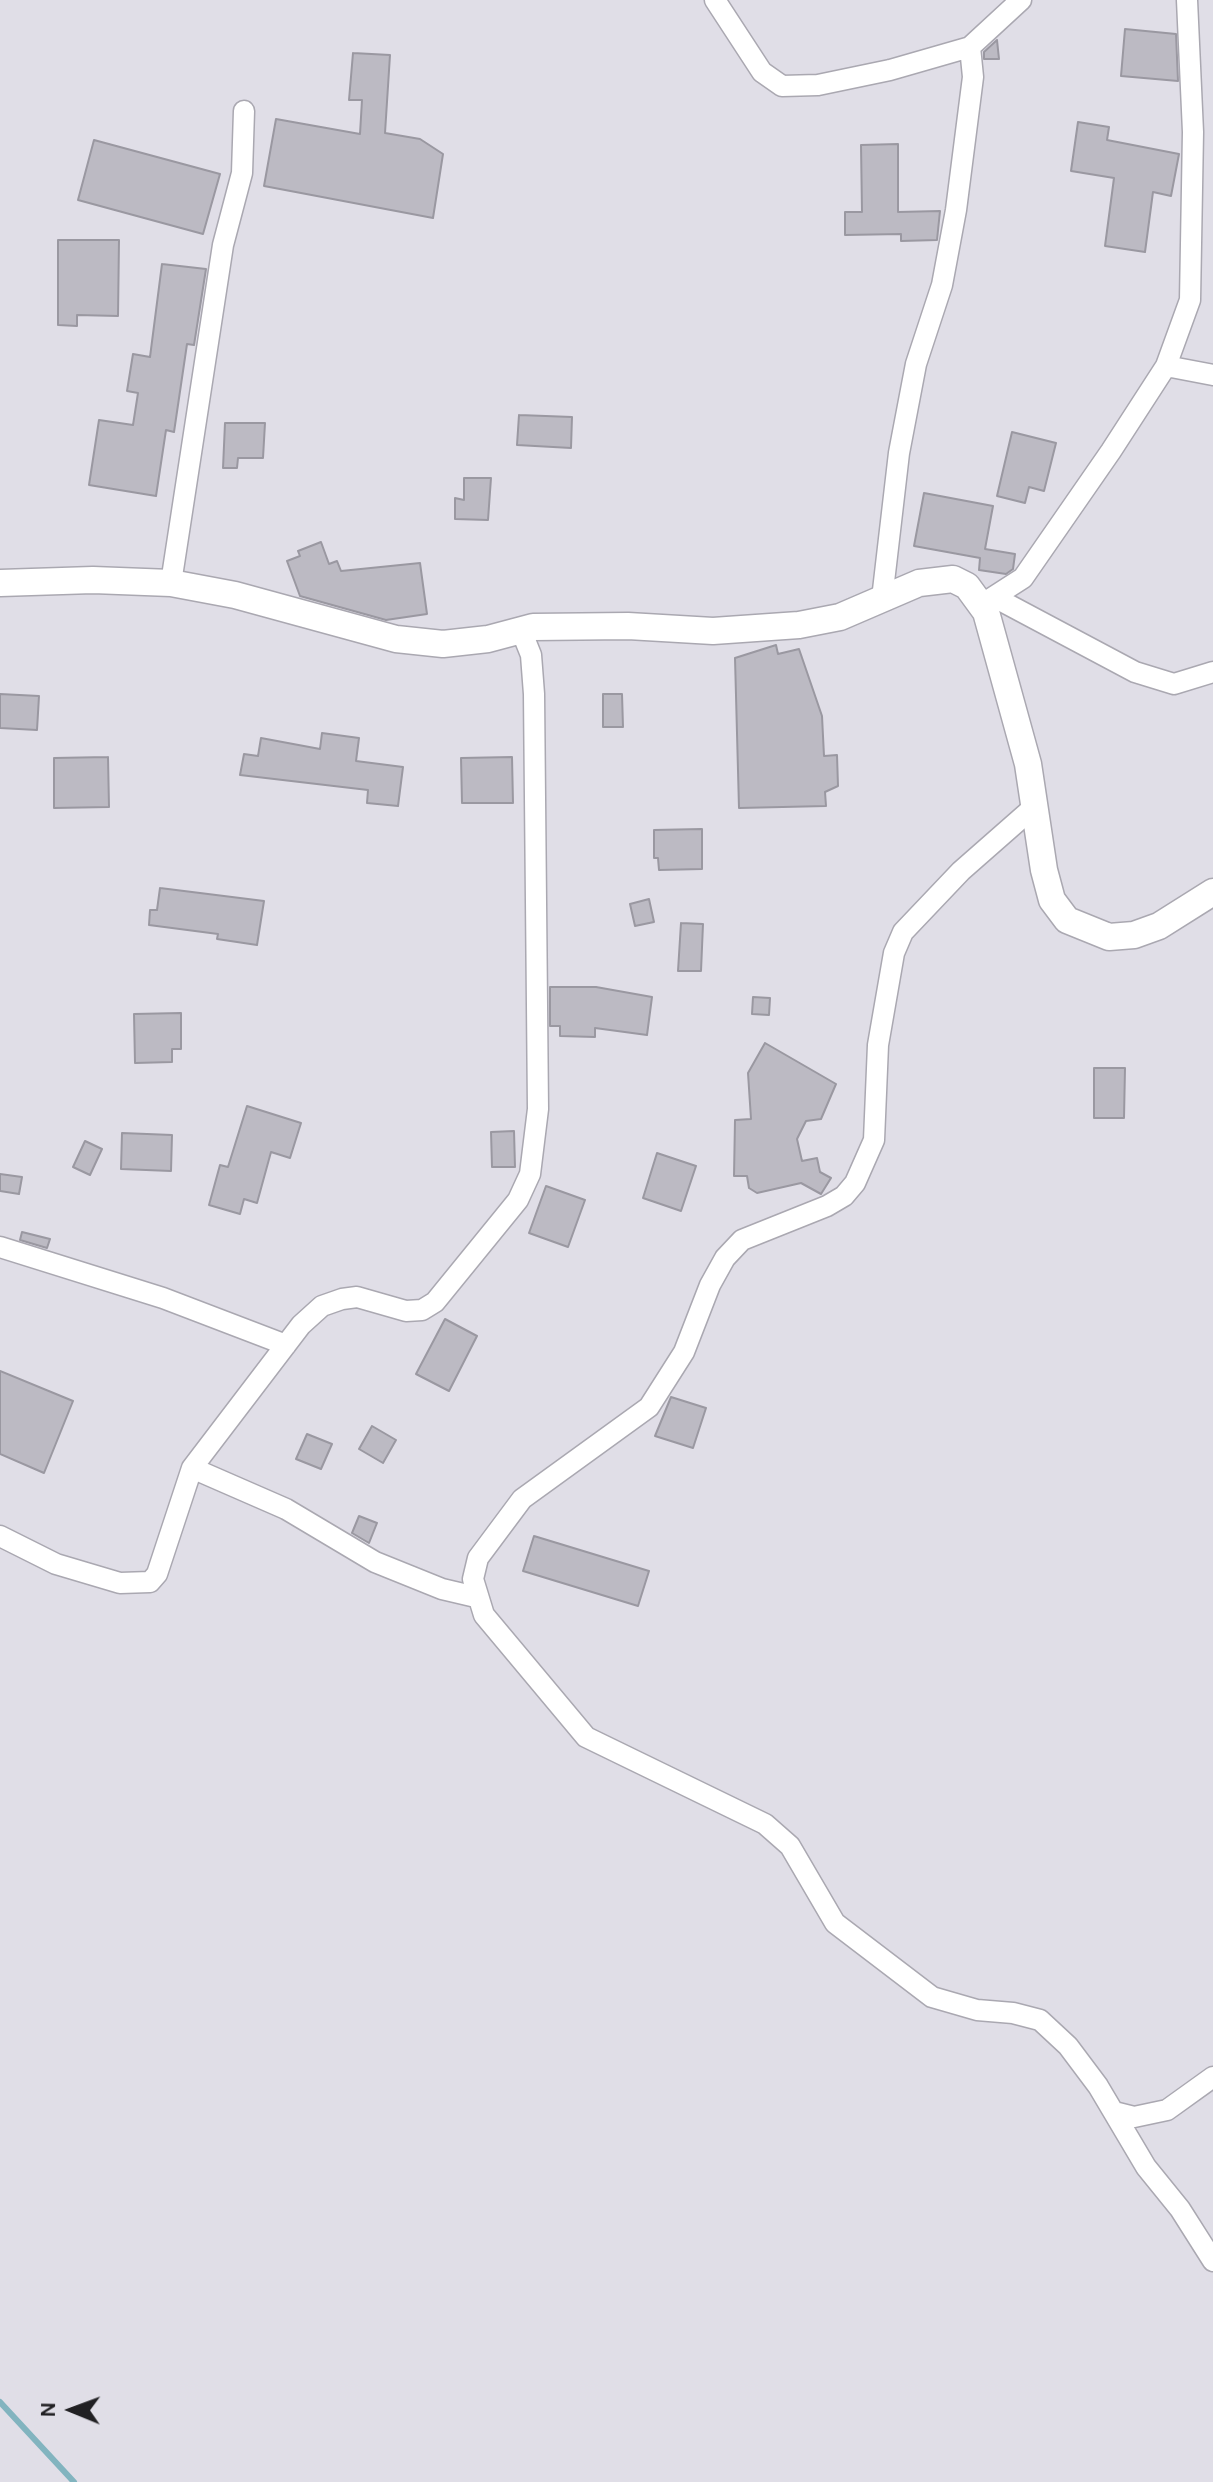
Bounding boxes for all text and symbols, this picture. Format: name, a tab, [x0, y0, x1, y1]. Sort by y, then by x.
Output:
north arrow	[32, 2370, 112, 2450]
text: N	[35, 2401, 61, 2418]

